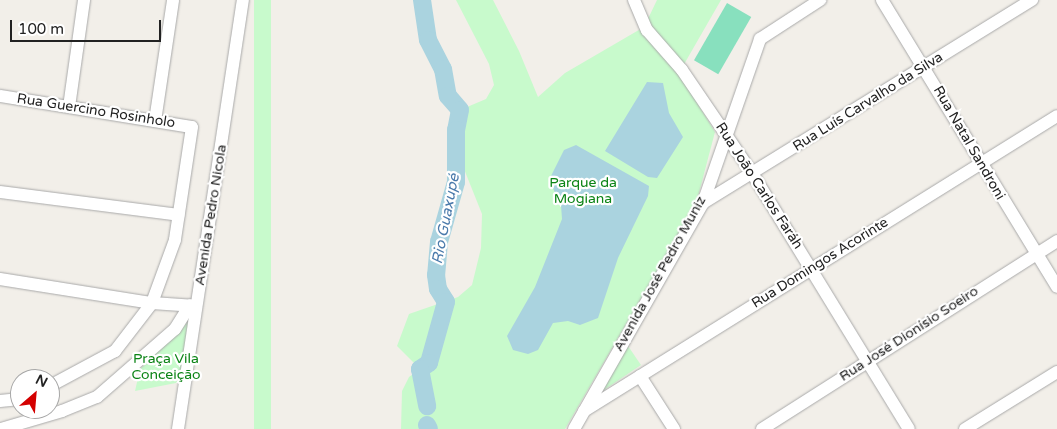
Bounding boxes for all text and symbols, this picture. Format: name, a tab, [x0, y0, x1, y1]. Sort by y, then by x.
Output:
scale bar	[12, 10, 164, 42]
text: 100 m	[18, 20, 64, 38]
street label: Rua Luís Carvalho da Silva	[790, 49, 946, 155]
street label: Rua Natal Sandroni	[930, 83, 1008, 203]
street label: Rua Guercino Rosinholo	[16, 90, 176, 132]
street label: Rua João Carlos Faráh	[712, 120, 806, 252]
street label: Avenida Pedro Nicola	[192, 143, 230, 287]
water label: Rio Guaxupé	[428, 172, 464, 266]
park label: Parque da Mogiana	[549, 175, 617, 208]
street label: Avenida José Pedro Muniz	[610, 193, 710, 355]
street label: Rua Domingos Acorinte	[749, 214, 891, 312]
street label: Rua José Dionísio Soeiro	[836, 283, 982, 385]
park label: Praça Vila Conceição	[131, 351, 201, 384]
north arrow	[10, 369, 60, 419]
text: N	[33, 371, 50, 391]

